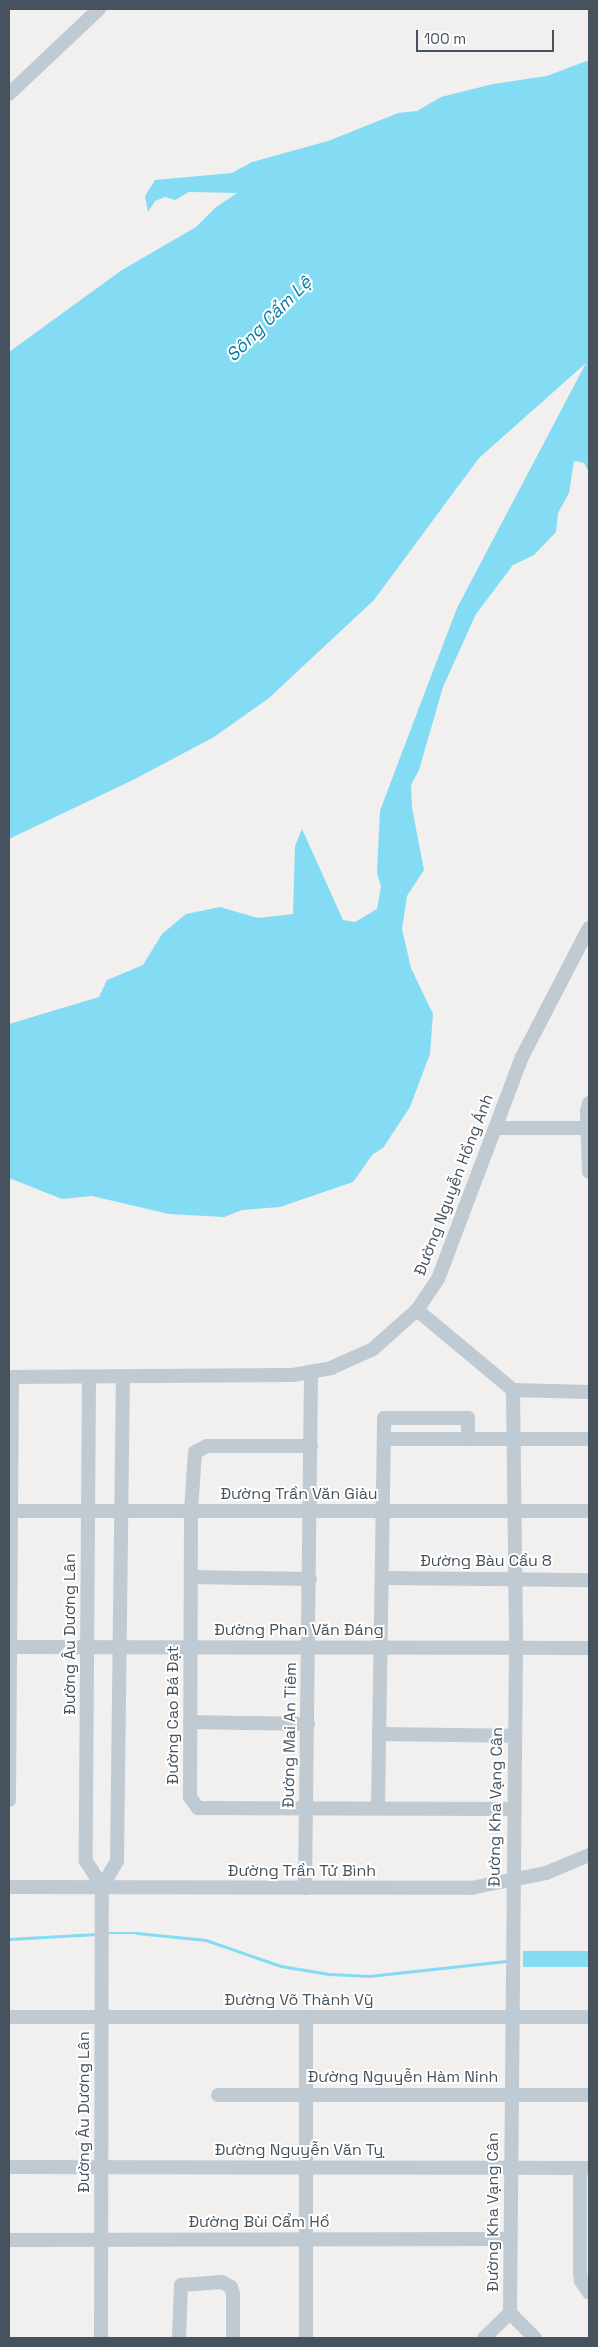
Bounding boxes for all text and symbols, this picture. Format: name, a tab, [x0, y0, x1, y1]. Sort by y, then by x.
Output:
scale bar	[418, 20, 556, 52]
text: 100 m	[424, 29, 466, 48]
water label: Sông Cẩm Lệ	[222, 272, 316, 366]
street label: Đường Nguyễn Hồng Ánh	[410, 1091, 498, 1279]
street label: Đường Trần Văn Giàu	[220, 1484, 378, 1504]
street label: Đường Bàu Cầu 8	[420, 1551, 552, 1571]
street label: Đường Âu Dương Lân	[60, 1553, 80, 1715]
street label: Đường Phan Văn Đáng	[214, 1620, 384, 1640]
street label: Đường Cao Bá Đạt	[163, 1646, 183, 1784]
street label: Đường Mai An Tiêm	[279, 1662, 301, 1808]
street label: Đường Kha Vạng Cân	[485, 1727, 507, 1887]
street label: Đường Trần Tử Bình	[227, 1861, 377, 1881]
street label: Đường Võ Thành Vỹ	[224, 1990, 374, 2010]
street label: Đường Âu Dương Lân	[74, 2031, 94, 2193]
street label: Đường Nguyễn Hàm Ninh	[308, 2067, 498, 2087]
street label: Đường Kha Vạng Cân	[483, 2132, 503, 2292]
street label: Đường Nguyễn Văn Tỵ	[214, 2140, 384, 2160]
street label: Đường Bùi Cẩm Hồ	[188, 2212, 330, 2232]

